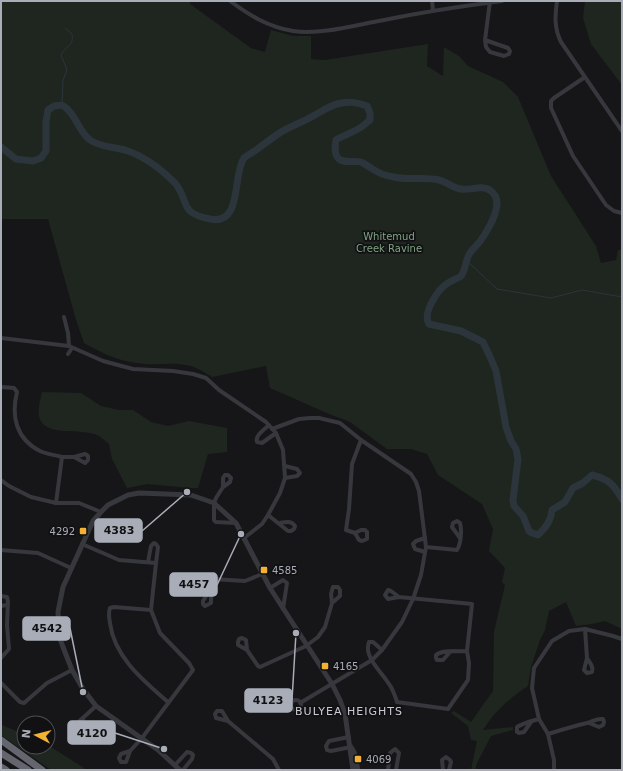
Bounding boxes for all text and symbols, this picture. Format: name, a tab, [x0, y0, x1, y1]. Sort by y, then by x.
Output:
park label: Whitemud Creek Ravine	[356, 231, 422, 254]
callout: 4383	[95, 519, 142, 542]
text: 4383	[104, 524, 134, 537]
place label: 4292	[50, 526, 75, 537]
marker: 4292	[78, 526, 88, 536]
marker: 4585	[259, 565, 269, 575]
place label: 4585	[272, 565, 297, 576]
callout: 4457	[170, 573, 217, 596]
text: 4457	[179, 578, 209, 591]
callout: 4542	[23, 617, 70, 640]
text: 4542	[32, 622, 62, 635]
marker: 4165	[320, 661, 330, 671]
place label: 4165	[333, 661, 358, 672]
callout: 4123	[245, 689, 292, 712]
text: 4123	[253, 694, 283, 707]
district label: BULYEA HEIGHTS	[295, 705, 403, 718]
north arrow	[16, 715, 56, 755]
callout: 4120	[68, 721, 115, 744]
text: 4120	[77, 727, 108, 740]
text: N	[20, 728, 34, 739]
marker: 4069	[353, 754, 363, 764]
place label: 4069	[366, 754, 391, 765]

